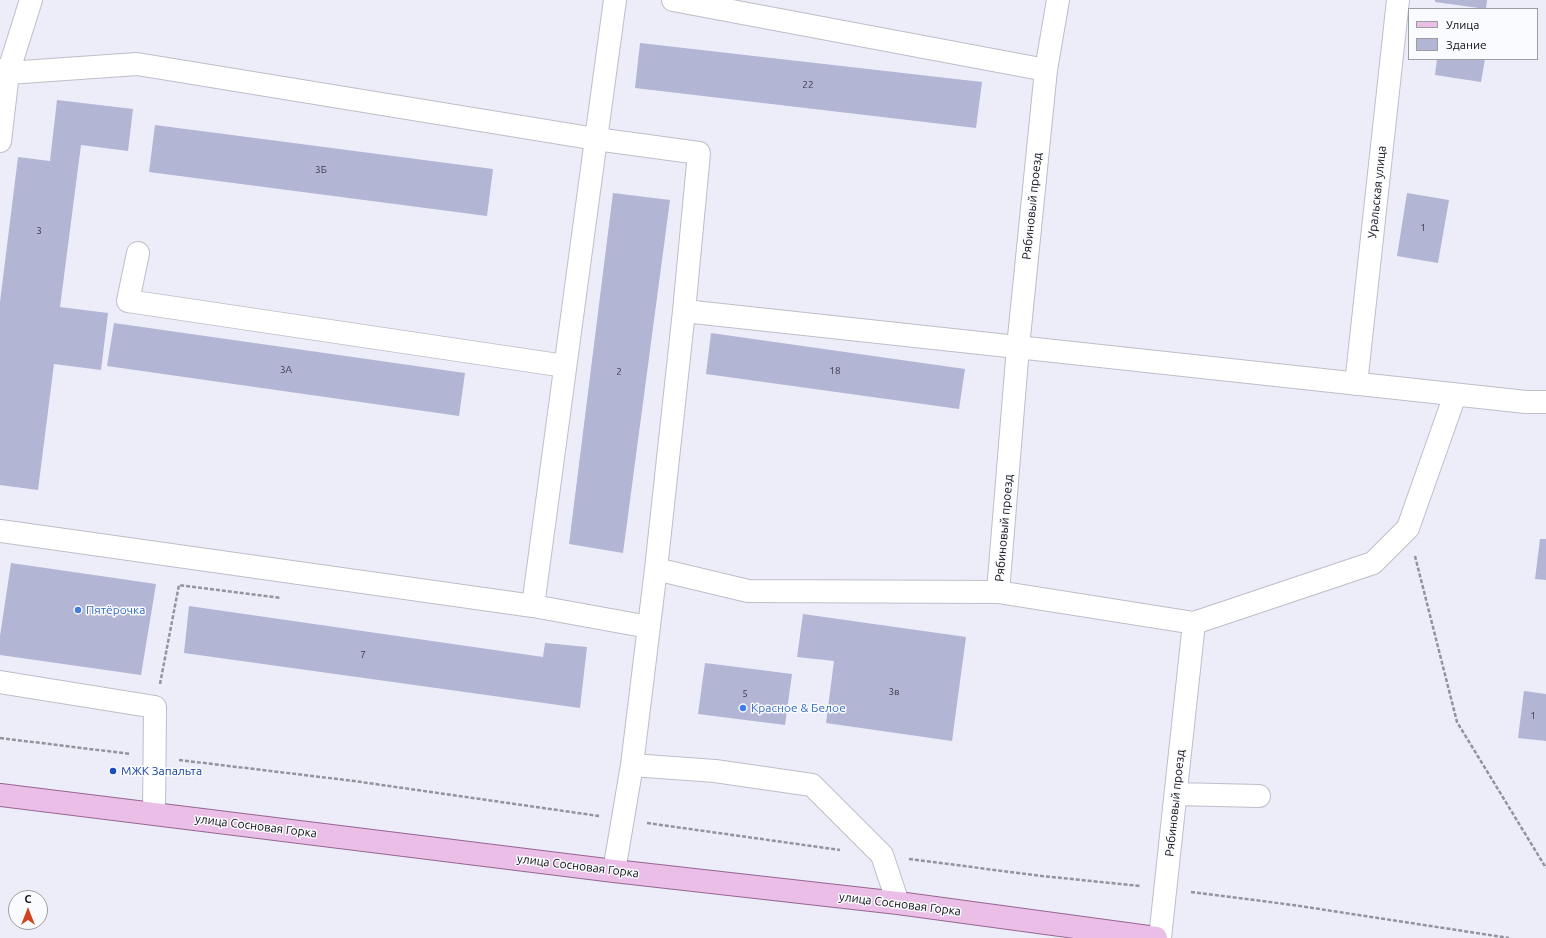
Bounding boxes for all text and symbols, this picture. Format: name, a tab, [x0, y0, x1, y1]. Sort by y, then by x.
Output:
legend	[1408, 8, 1538, 60]
text: Улица	[1446, 18, 1479, 31]
text: Здание	[1446, 38, 1487, 51]
house number: 22	[802, 79, 814, 91]
street label: Уральская улица	[1365, 145, 1389, 239]
street label: Рябиновый проезд	[1019, 152, 1045, 260]
house number: 3Б	[315, 164, 327, 176]
house number: 1	[1420, 222, 1426, 234]
house number: 3	[36, 225, 42, 237]
house number: 3А	[280, 364, 292, 376]
house number: 18	[829, 365, 841, 377]
house number: 2	[616, 366, 622, 378]
street label: Рябиновый проезд	[992, 474, 1016, 582]
place label: Пятёрочка	[86, 603, 145, 617]
marker: Пятёрочка	[73, 605, 83, 615]
house number: 7	[360, 649, 366, 661]
house number: 3в	[888, 686, 900, 698]
house number: 5	[742, 688, 748, 700]
place label: Красное & Белое	[751, 701, 846, 715]
marker: Красное & Белое	[738, 703, 748, 713]
house number: 1	[1530, 710, 1536, 722]
street label: Рябиновый проезд	[1162, 749, 1188, 857]
place label: МЖК Запальта	[121, 764, 202, 778]
marker: МЖК Запальта	[108, 766, 118, 776]
street label: улица Сосновая Горка	[194, 811, 318, 841]
street label: улица Сосновая Горка	[516, 851, 640, 881]
street label: улица Сосновая Горка	[838, 889, 962, 919]
north arrow	[8, 890, 48, 930]
text: С	[24, 893, 32, 905]

